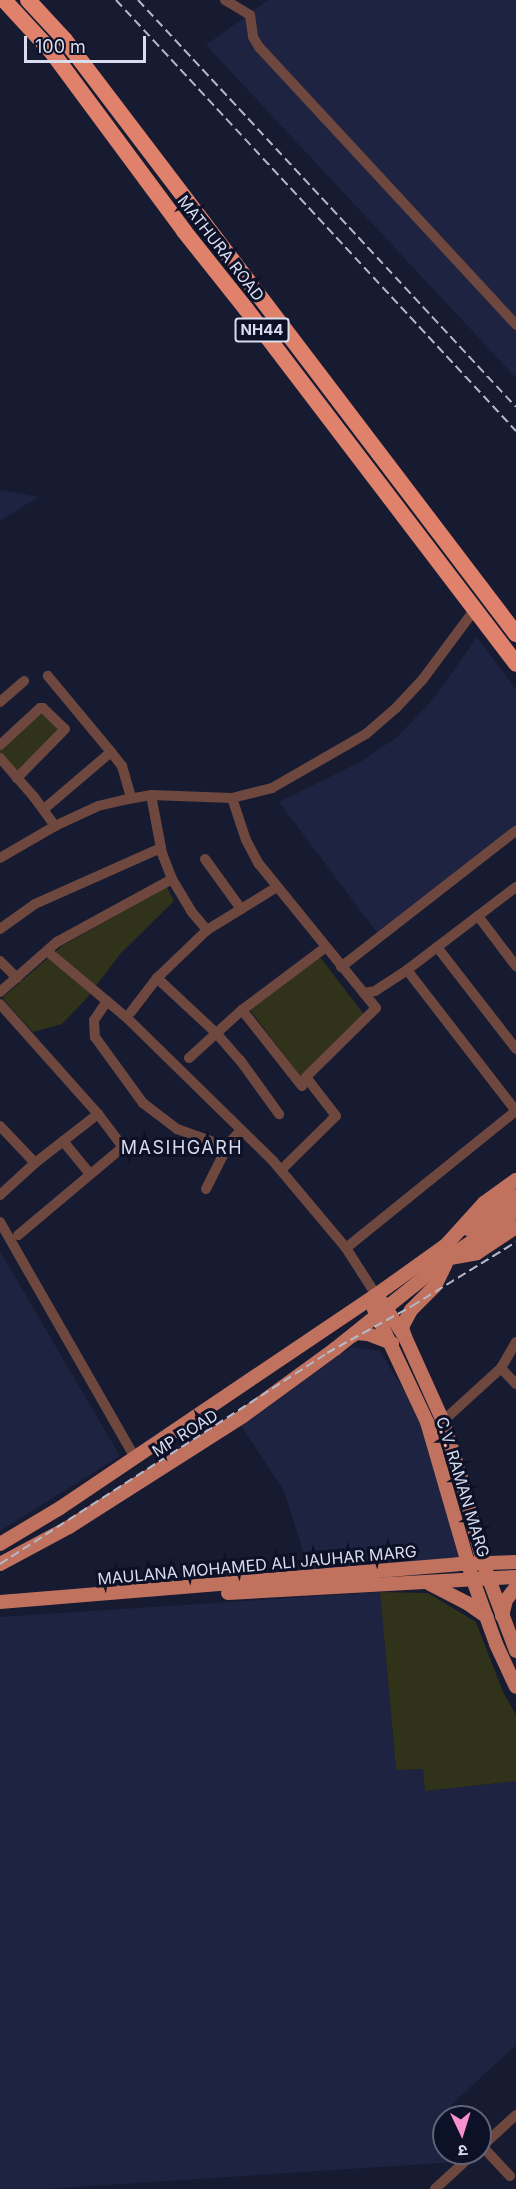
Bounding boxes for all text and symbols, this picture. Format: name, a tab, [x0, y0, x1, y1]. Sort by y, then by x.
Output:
scale bar	[27, 24, 148, 62]
text: 100 m	[35, 36, 86, 57]
street label: MATHURA ROAD	[174, 191, 268, 305]
road number: NH44	[234, 318, 290, 342]
district label: MASIHGARH	[121, 1137, 243, 1159]
street label: MP ROAD	[149, 1405, 221, 1461]
street label: C.V. RAMAN MARG	[432, 1414, 494, 1560]
street label: MAULANA MOHAMED ALI JAUHAR MARG	[97, 1541, 417, 1589]
north arrow	[432, 2105, 492, 2165]
text: उ	[458, 2141, 468, 2161]

